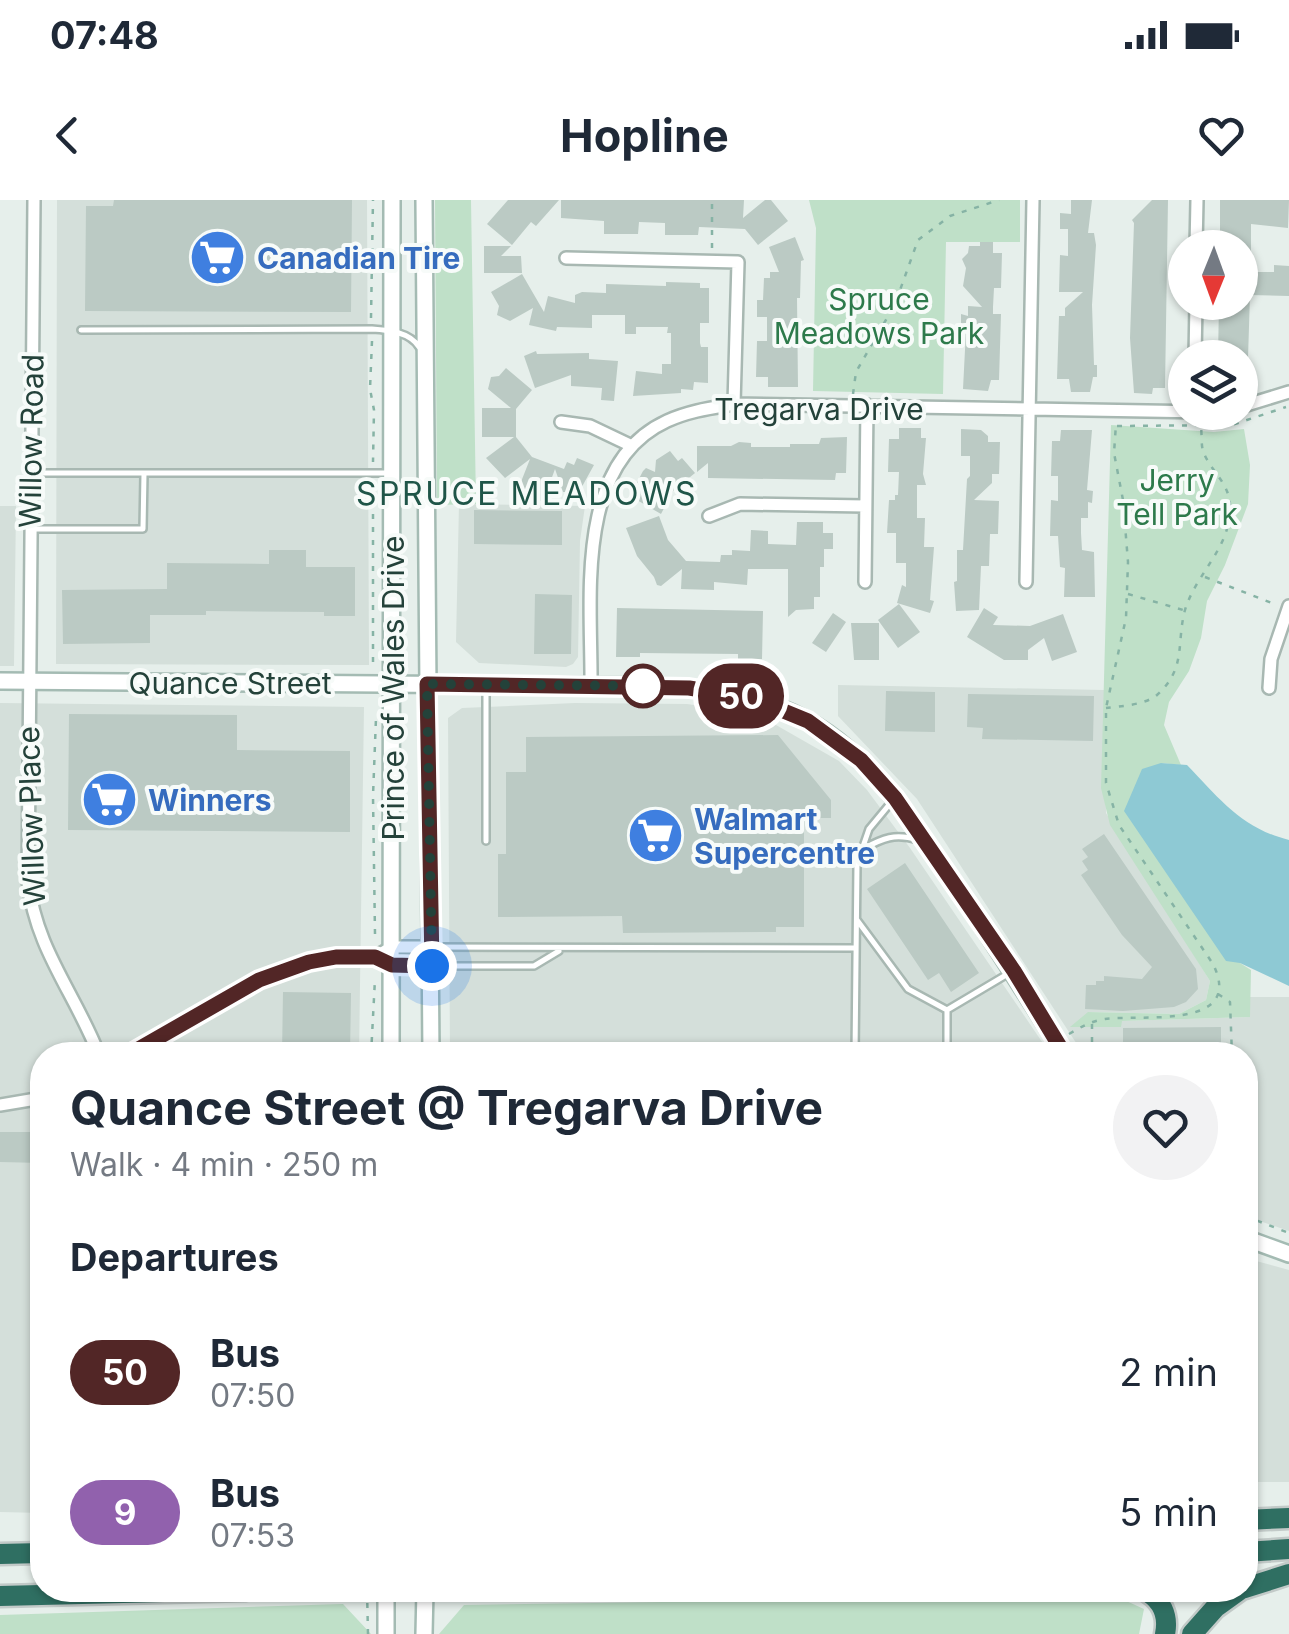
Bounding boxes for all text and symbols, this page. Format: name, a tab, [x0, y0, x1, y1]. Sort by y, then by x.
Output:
text: 07:48	[50, 12, 159, 58]
icon: back	[40, 108, 95, 163]
text: Hopline	[560, 108, 729, 163]
icon: heart	[1194, 108, 1249, 163]
supermarket icon: Canadian Tire	[188, 228, 248, 288]
north arrow	[1168, 230, 1258, 320]
map controls	[1168, 230, 1258, 430]
place label: Canadian Tire	[257, 240, 460, 276]
park label: Spruce Meadows Park	[774, 281, 985, 351]
button: layers	[1168, 340, 1258, 430]
street label: Willow Road	[11, 354, 51, 528]
street label: Tregarva Drive	[714, 391, 924, 427]
park label: Jerry Tell Park	[1116, 462, 1238, 532]
district label: SPRUCE MEADOWS	[356, 474, 698, 513]
street label: Prince of Wales Drive	[375, 536, 411, 840]
line badge: 50	[696, 664, 786, 728]
street label: Quance Street	[129, 665, 332, 701]
unlabelled marker	[622, 665, 664, 707]
text: 50	[718, 675, 764, 717]
street label: Willow Place	[10, 726, 52, 906]
supermarket icon: Winners	[79, 770, 139, 830]
place label: Winners	[148, 782, 272, 818]
place label: Walmart Supercentre	[694, 801, 875, 871]
supermarket icon: Walmart Supercentre	[625, 806, 685, 866]
your location	[407, 941, 457, 991]
button: heart	[1113, 1075, 1218, 1180]
text: Quance Street @ Tregarva Drive	[70, 1078, 823, 1137]
text: Walk · 4 min · 250 m	[70, 1145, 378, 1184]
text: Departures	[70, 1234, 279, 1280]
text: Bus	[210, 1330, 280, 1376]
text: 2 min	[1119, 1349, 1218, 1395]
text: 50	[102, 1351, 148, 1393]
text: 07:50	[210, 1376, 295, 1415]
text: Bus	[210, 1470, 280, 1516]
text: 5 min	[1119, 1489, 1218, 1535]
text: 9	[114, 1491, 136, 1533]
text: 07:53	[210, 1516, 295, 1555]

